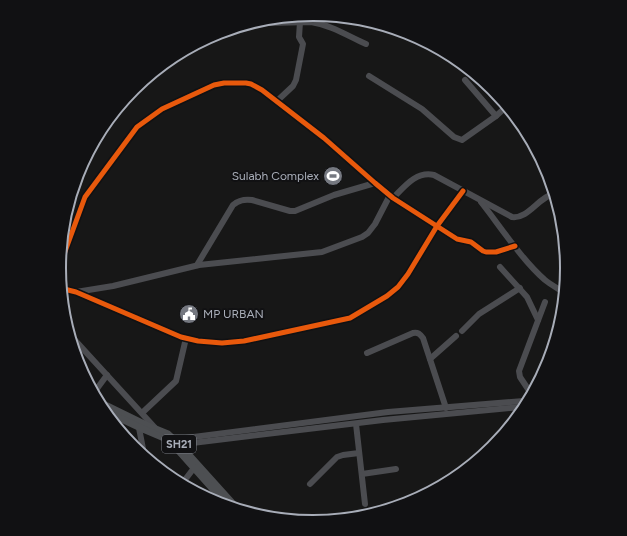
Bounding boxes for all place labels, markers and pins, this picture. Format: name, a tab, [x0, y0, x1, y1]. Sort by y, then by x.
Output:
sports icon: Sulabh Complex	[322, 165, 344, 187]
place label: Sulabh Complex	[232, 169, 319, 183]
public building icon: MP URBAN	[178, 303, 200, 325]
place label: MP URBAN	[203, 307, 264, 321]

